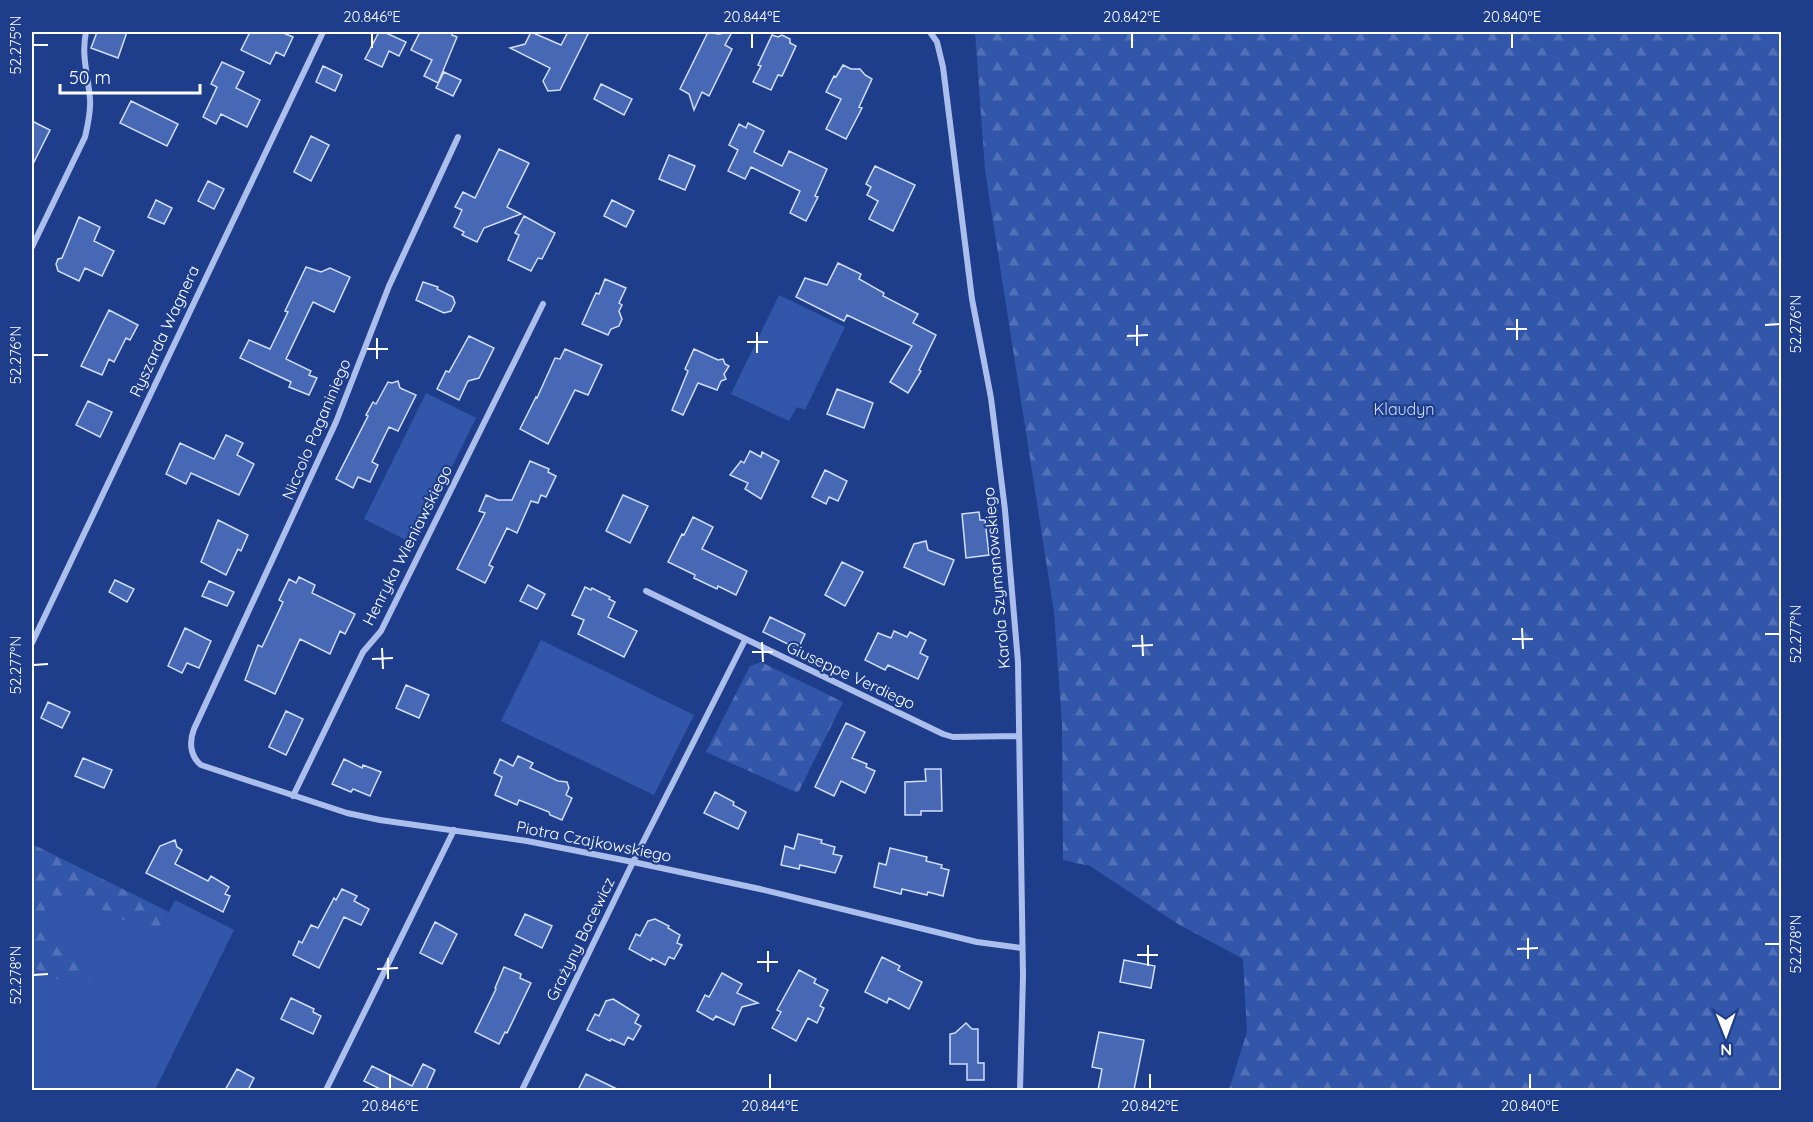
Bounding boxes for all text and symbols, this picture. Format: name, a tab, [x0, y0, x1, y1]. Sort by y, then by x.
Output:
text: 20.846°E	[343, 7, 401, 26]
text: 20.844°E	[723, 7, 781, 26]
text: 20.842°E	[1103, 7, 1161, 26]
text: 20.840°E	[1483, 7, 1541, 26]
text: 52.275°N	[6, 16, 25, 75]
scale bar	[60, 57, 200, 95]
text: 50 m	[69, 66, 111, 89]
street label: Ryszarda Wagnera	[125, 262, 203, 400]
text: 52.276°N	[1786, 295, 1805, 353]
text: 52.276°N	[6, 326, 25, 384]
street label: Niccolo Paganiniego	[277, 355, 355, 503]
park label: Klaudyn	[1373, 399, 1435, 419]
street label: Henryka Wieniawskiego	[358, 461, 456, 629]
street label: Karola Szymanowskiego	[978, 486, 1014, 670]
text: 52.277°N	[1786, 605, 1805, 663]
text: 52.277°N	[6, 636, 25, 694]
street label: Giuseppe Verdiego	[784, 636, 918, 714]
street label: Piotra Czajkowskiego	[515, 816, 673, 866]
street label: Grażyny Bacewicz	[541, 874, 619, 1004]
text: 52.278°N	[1786, 915, 1805, 973]
text: 52.278°N	[6, 946, 25, 1004]
north arrow	[1696, 1005, 1756, 1065]
text: N	[1720, 1040, 1732, 1060]
text: 20.846°E	[361, 1096, 419, 1115]
text: 20.844°E	[741, 1096, 799, 1115]
text: 20.842°E	[1121, 1096, 1179, 1115]
text: 20.840°E	[1501, 1096, 1559, 1115]

